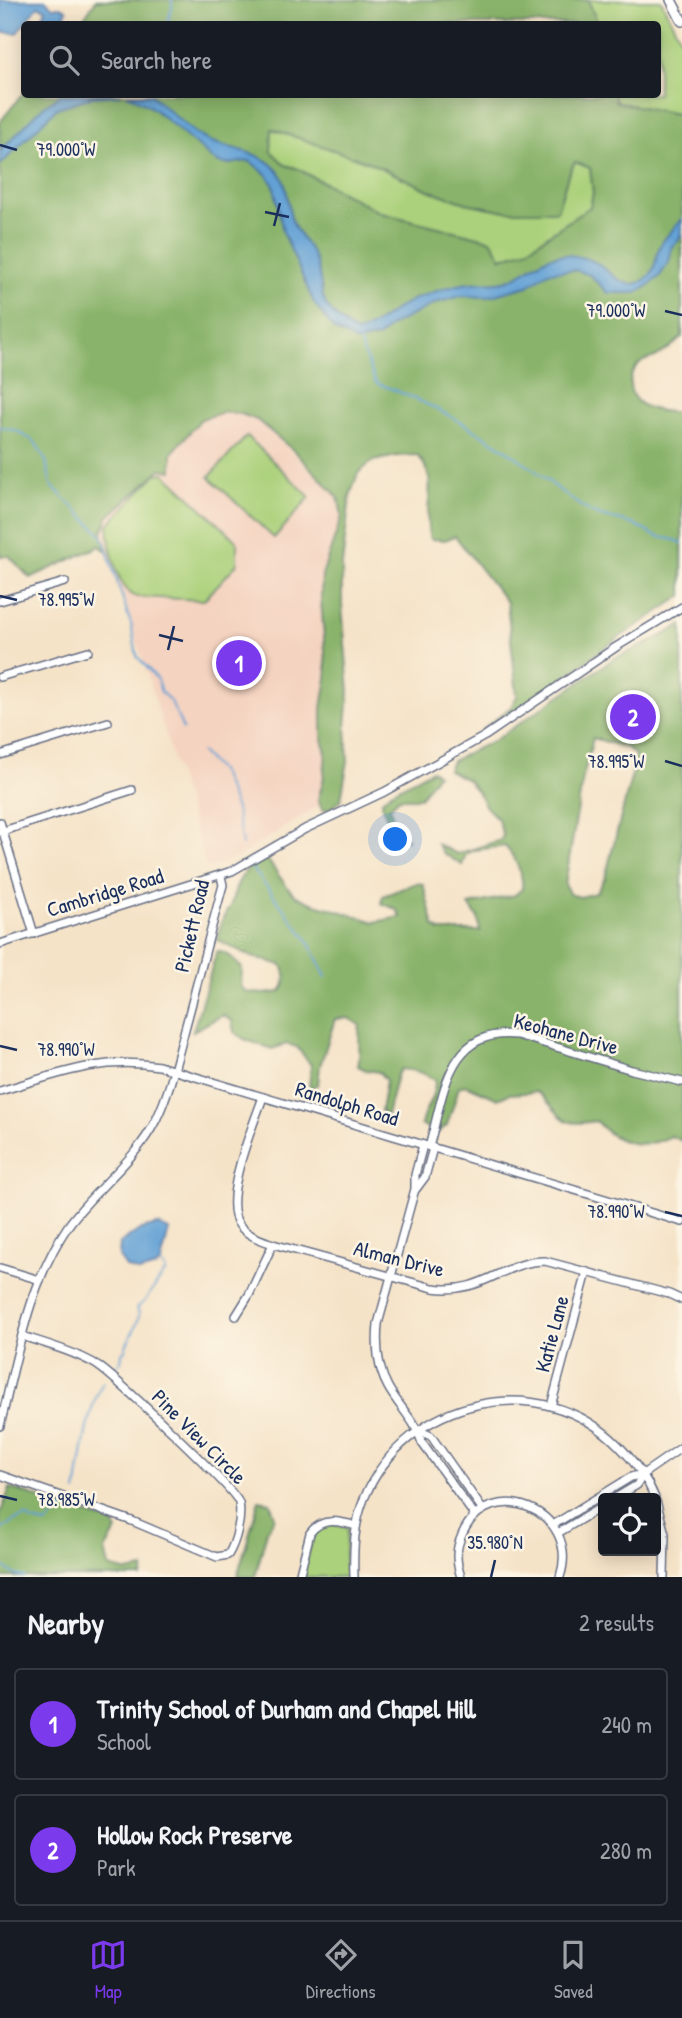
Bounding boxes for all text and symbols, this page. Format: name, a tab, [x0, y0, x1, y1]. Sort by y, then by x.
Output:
search box	[21, 21, 661, 98]
icon: search	[45, 41, 83, 79]
text: Search here	[101, 42, 212, 77]
text: 79.000°W	[37, 137, 95, 162]
text: 79.000°W	[587, 298, 645, 323]
text: 78.995°W	[38, 587, 94, 612]
pin: 1	[216, 637, 262, 689]
pin: 2	[610, 691, 656, 743]
text: 78.995°W	[588, 749, 644, 774]
your location	[378, 822, 412, 856]
street label: Cambridge Road	[43, 861, 167, 924]
street label: Pickett Road	[167, 877, 216, 975]
street label: Keohane Drive	[511, 1006, 622, 1061]
text: 78.990°W	[37, 1037, 95, 1062]
street label: Randolph Road	[292, 1074, 402, 1133]
text: 78.990°W	[587, 1199, 645, 1224]
street label: Alman Drive	[351, 1233, 447, 1284]
street label: Katie Lane	[527, 1292, 576, 1375]
street label: Pine View Circle	[146, 1383, 253, 1490]
text: 78.985°W	[37, 1487, 95, 1512]
map controls	[598, 1493, 661, 1556]
button: locate	[598, 1493, 661, 1556]
text: 35.980°N	[467, 1530, 523, 1555]
text: Nearby	[28, 1603, 104, 1643]
text: 2 results	[579, 1607, 654, 1638]
text: Trinity School of Durham and Chapel Hill	[97, 1691, 476, 1726]
text: 1	[49, 1709, 57, 1740]
text: 240 m	[601, 1709, 652, 1740]
text: School	[97, 1726, 151, 1757]
text: Hollow Rock Preserve	[97, 1817, 292, 1852]
text: 2	[48, 1835, 58, 1866]
text: 280 m	[600, 1835, 652, 1866]
text: Park	[97, 1852, 135, 1883]
tab: Map	[89, 1936, 127, 2004]
tab: Directions	[306, 1936, 376, 2004]
tab: Saved	[554, 1936, 593, 2004]

